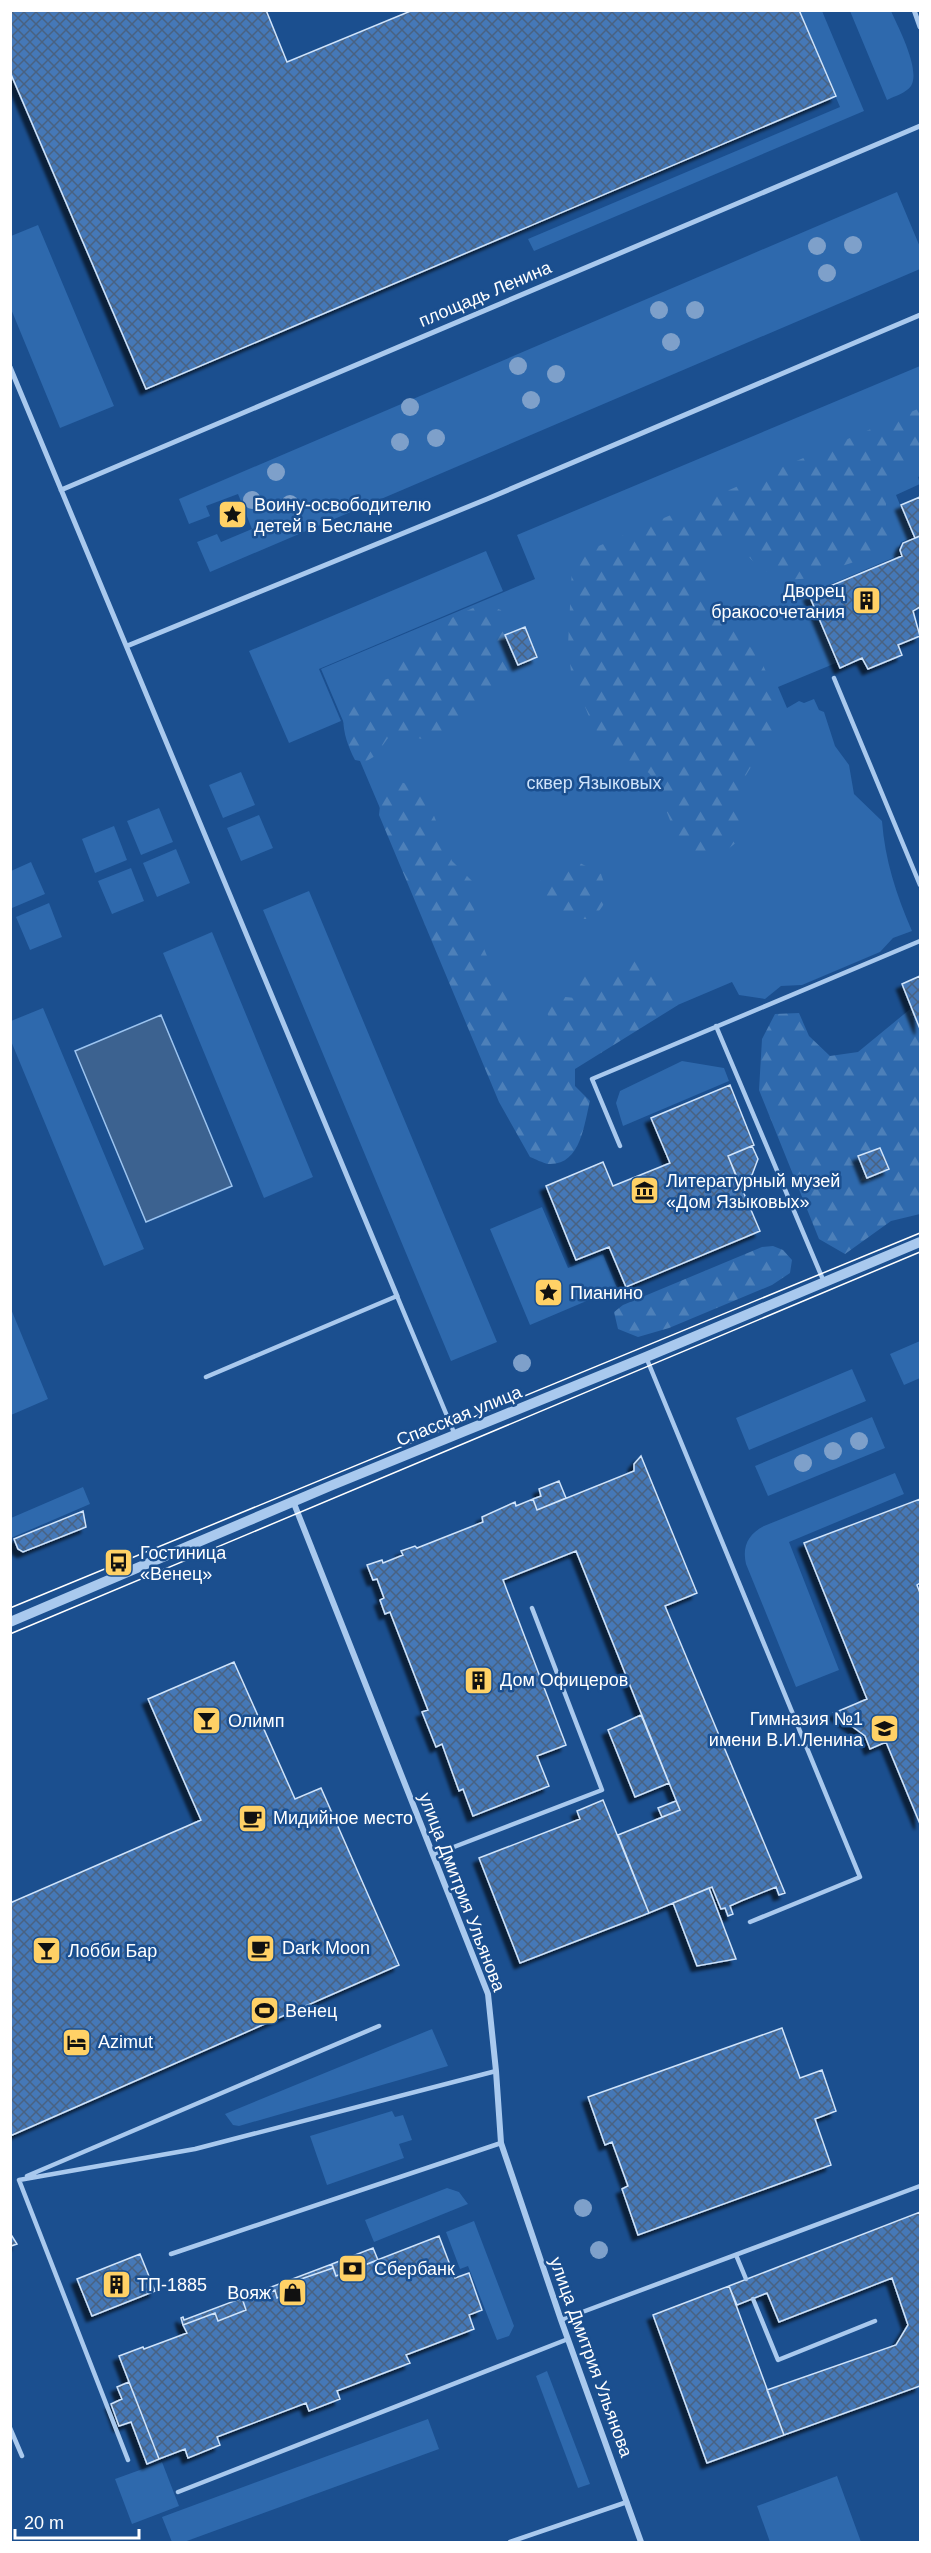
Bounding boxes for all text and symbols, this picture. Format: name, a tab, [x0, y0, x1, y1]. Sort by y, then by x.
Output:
street label: площадь Ленина	[416, 257, 555, 331]
place label: Воину-освободителю детей в Беслане	[254, 495, 431, 536]
place icon: Воину-освободителю детей в Беслане	[217, 499, 249, 531]
place label: Дворец бракосочетания	[711, 581, 845, 622]
building icon: Дворец бракосочетания	[850, 585, 882, 617]
park label: сквер Языковых	[526, 773, 662, 793]
place label: Литературный музей «Дом Языковых»	[666, 1171, 840, 1212]
museum icon: Литературный музей «Дом Языковых»	[629, 1175, 661, 1207]
place icon: Пианино	[533, 1277, 565, 1309]
place label: Пианино	[570, 1283, 643, 1303]
street label: Спасская улица	[393, 1381, 525, 1450]
place label: Гостиница «Венец»	[140, 1543, 227, 1584]
bus stop icon: Гостиница «Венец»	[103, 1547, 135, 1579]
building icon: Дом Офицеров	[463, 1664, 495, 1696]
place label: Дом Офицеров	[500, 1670, 628, 1690]
bar icon: Олимп	[191, 1705, 223, 1737]
place label: Гимназия №1 имени В.И.Ленина	[709, 1709, 864, 1750]
place label: Олимп	[228, 1711, 284, 1731]
school or university icon: Гимназия №1 имени В.И.Ленина	[868, 1713, 900, 1745]
street label: улица Дмитрия Ульянова	[415, 1790, 510, 1995]
cafe icon: Мидийное место	[236, 1802, 268, 1834]
place label: Мидийное место	[273, 1808, 413, 1828]
cafe icon: Dark Moon	[245, 1932, 277, 1964]
bar icon: Лобби Бар	[31, 1935, 63, 1967]
place label: Dark Moon	[282, 1938, 370, 1958]
place label: Лобби Бар	[68, 1941, 157, 1961]
sports icon: Венец	[248, 1995, 280, 2027]
place label: Венец	[285, 2001, 337, 2021]
hotel icon: Azimut	[61, 2026, 93, 2058]
place label: Azimut	[98, 2032, 153, 2052]
bank icon: Сбербанк	[337, 2253, 369, 2285]
street label: улица Дмитрия Ульянова	[545, 2254, 637, 2461]
place label: Сбербанк	[374, 2259, 455, 2279]
building icon: ТП-1885	[100, 2269, 132, 2301]
place label: ТП-1885	[137, 2275, 207, 2295]
shop icon: Вояж	[276, 2277, 308, 2309]
place label: Вояж	[227, 2283, 271, 2303]
scale bar	[15, 2502, 140, 2540]
text: 20 m	[24, 2513, 64, 2533]

